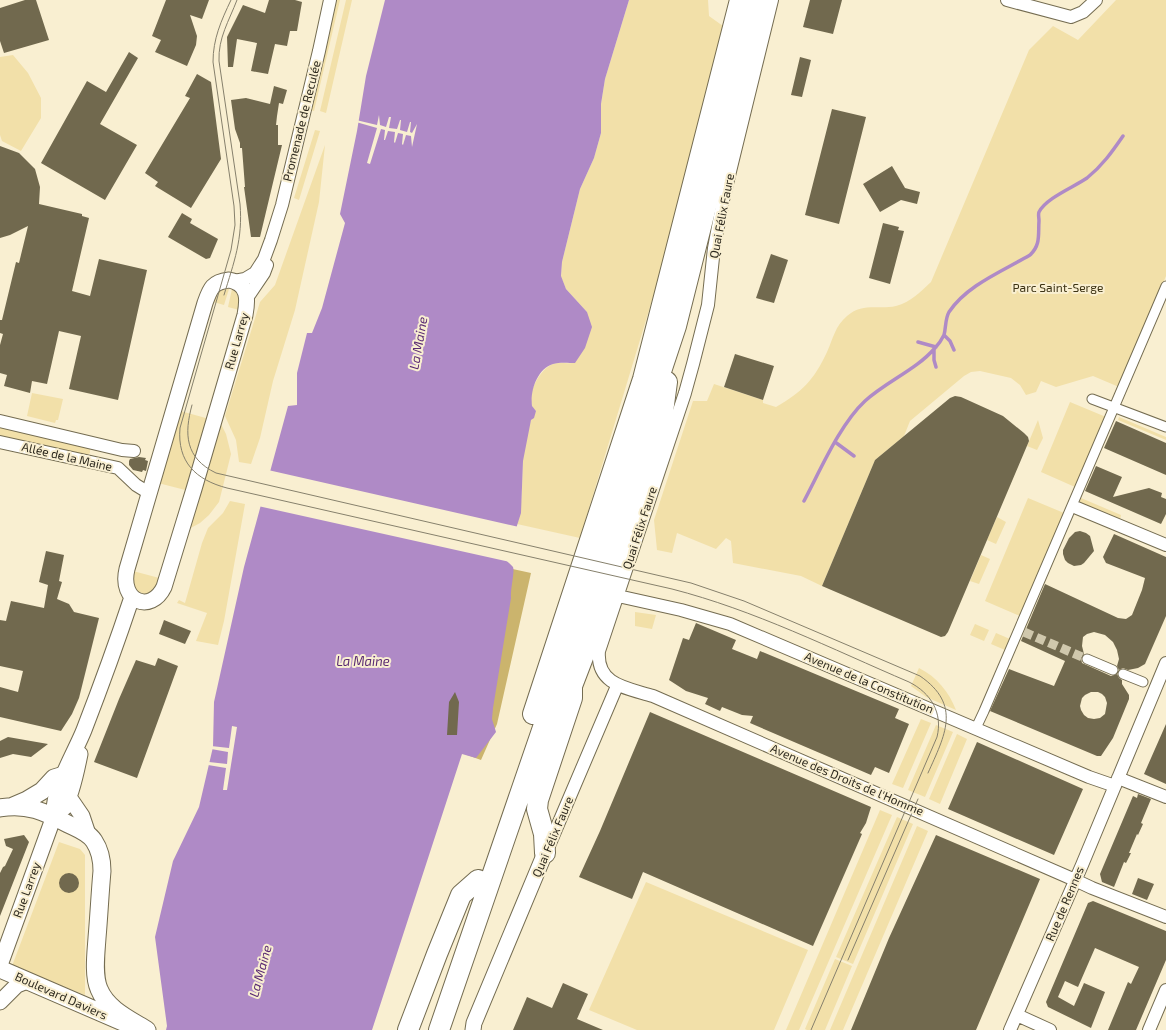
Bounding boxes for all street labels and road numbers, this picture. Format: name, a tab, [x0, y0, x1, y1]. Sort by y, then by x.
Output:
street label: Promenade de Reculée	[279, 59, 323, 183]
street label: Quai Félix Faure	[706, 172, 737, 260]
street label: Rue Larrey	[221, 310, 251, 371]
street label: Allée de la Maine	[21, 439, 114, 473]
street label: Quai Félix Faure	[619, 485, 660, 571]
street label: Avenue de la Constitution	[803, 649, 936, 716]
street label: Avenue des Droits de l'Homme	[769, 740, 926, 818]
street label: Quai Félix Faure	[529, 794, 576, 879]
street label: Rue Larrey	[10, 859, 43, 919]
street label: Rue de Rennes	[1042, 864, 1086, 943]
street label: Boulevard Daviers	[13, 968, 110, 1022]

